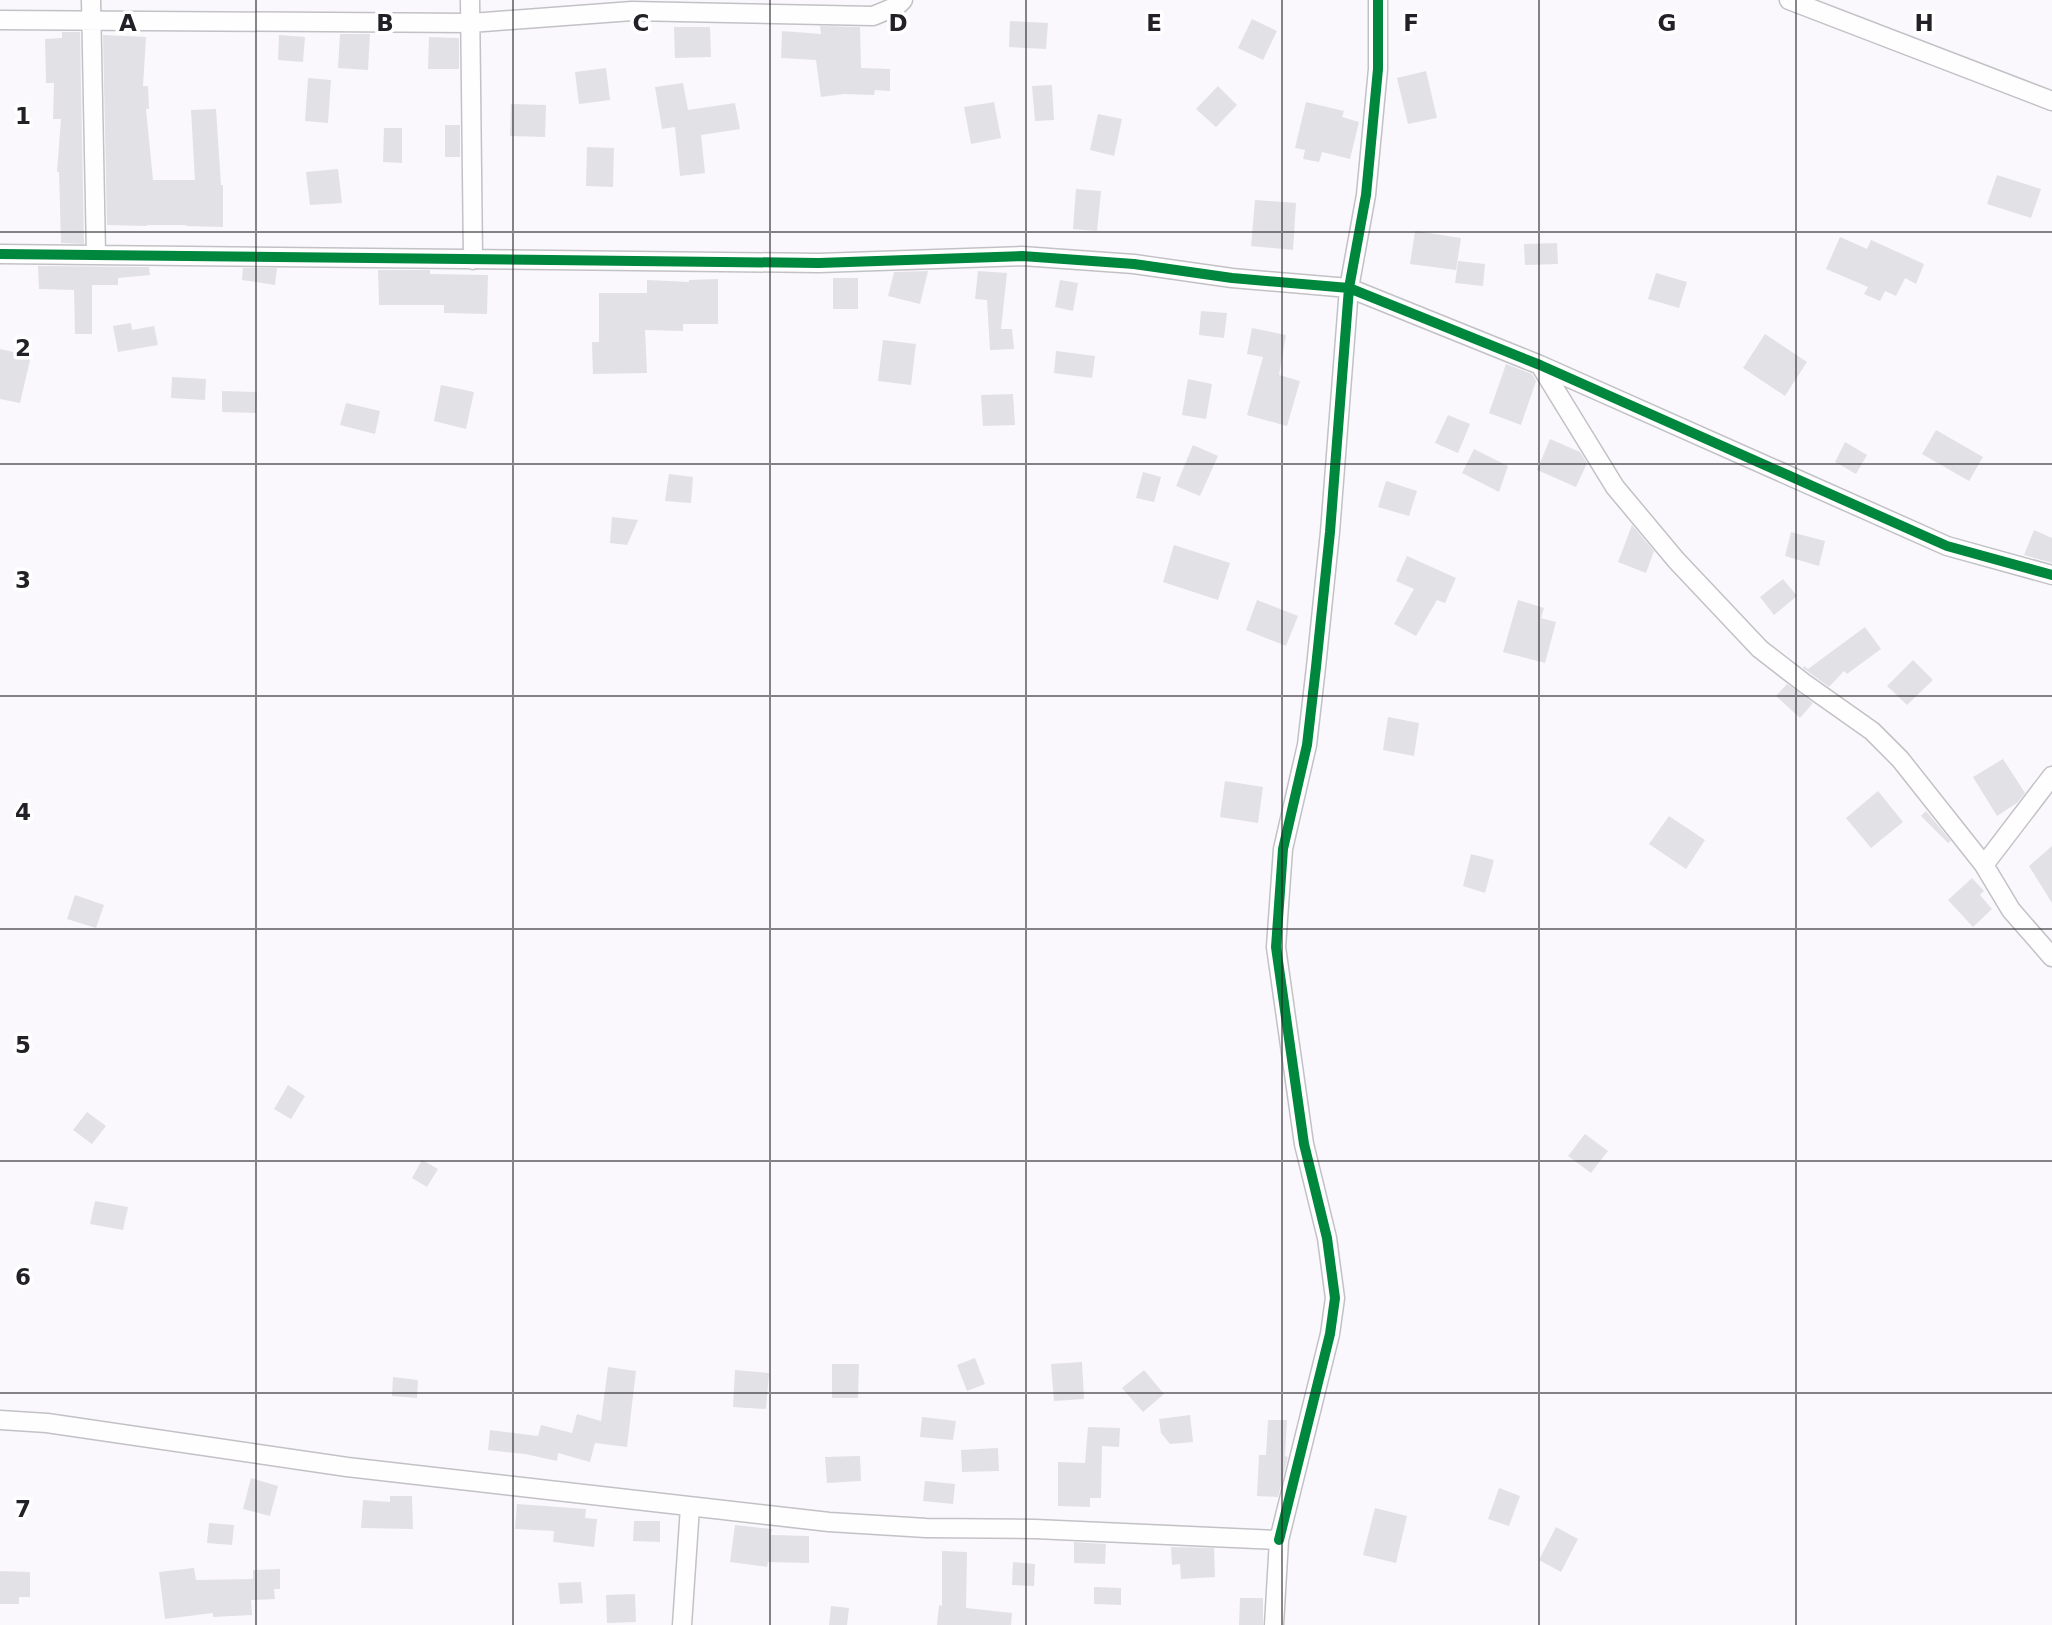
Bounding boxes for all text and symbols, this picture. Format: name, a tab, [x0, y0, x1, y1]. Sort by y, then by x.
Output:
text: A	[119, 10, 137, 36]
text: B	[376, 10, 394, 36]
text: C	[633, 10, 649, 36]
text: D	[888, 10, 908, 36]
text: E	[1146, 10, 1162, 36]
text: F	[1403, 10, 1419, 36]
text: G	[1658, 10, 1676, 36]
text: H	[1914, 10, 1934, 36]
text: 1	[15, 103, 31, 129]
text: 2	[15, 335, 31, 361]
text: 3	[15, 567, 31, 593]
text: 4	[15, 799, 31, 825]
text: 5	[15, 1032, 31, 1058]
text: 6	[15, 1264, 31, 1290]
text: 7	[15, 1496, 31, 1522]

